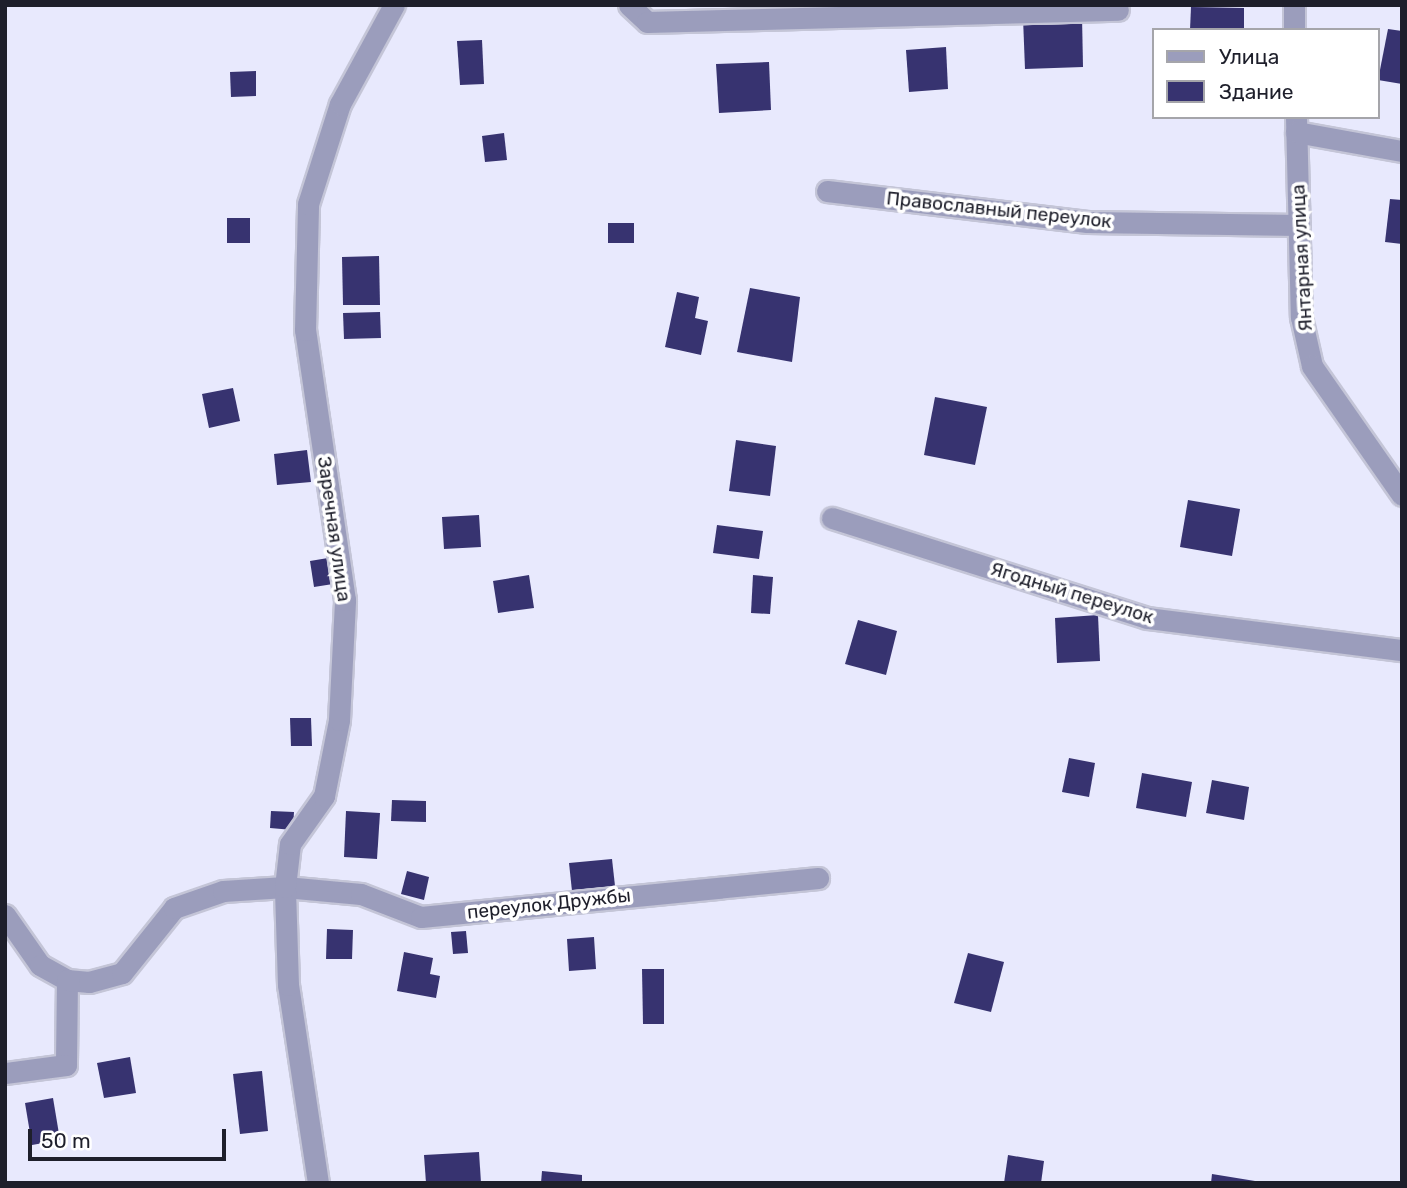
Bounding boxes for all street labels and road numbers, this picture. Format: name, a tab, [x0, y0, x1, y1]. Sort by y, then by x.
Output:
street label: Янтарная улица	[1287, 184, 1317, 332]
street label: Православный переулок	[885, 187, 1113, 233]
street label: Заречная улица	[313, 455, 355, 603]
street label: Ягодный переулок	[988, 557, 1156, 629]
street label: переулок Дружбы	[466, 884, 632, 924]

